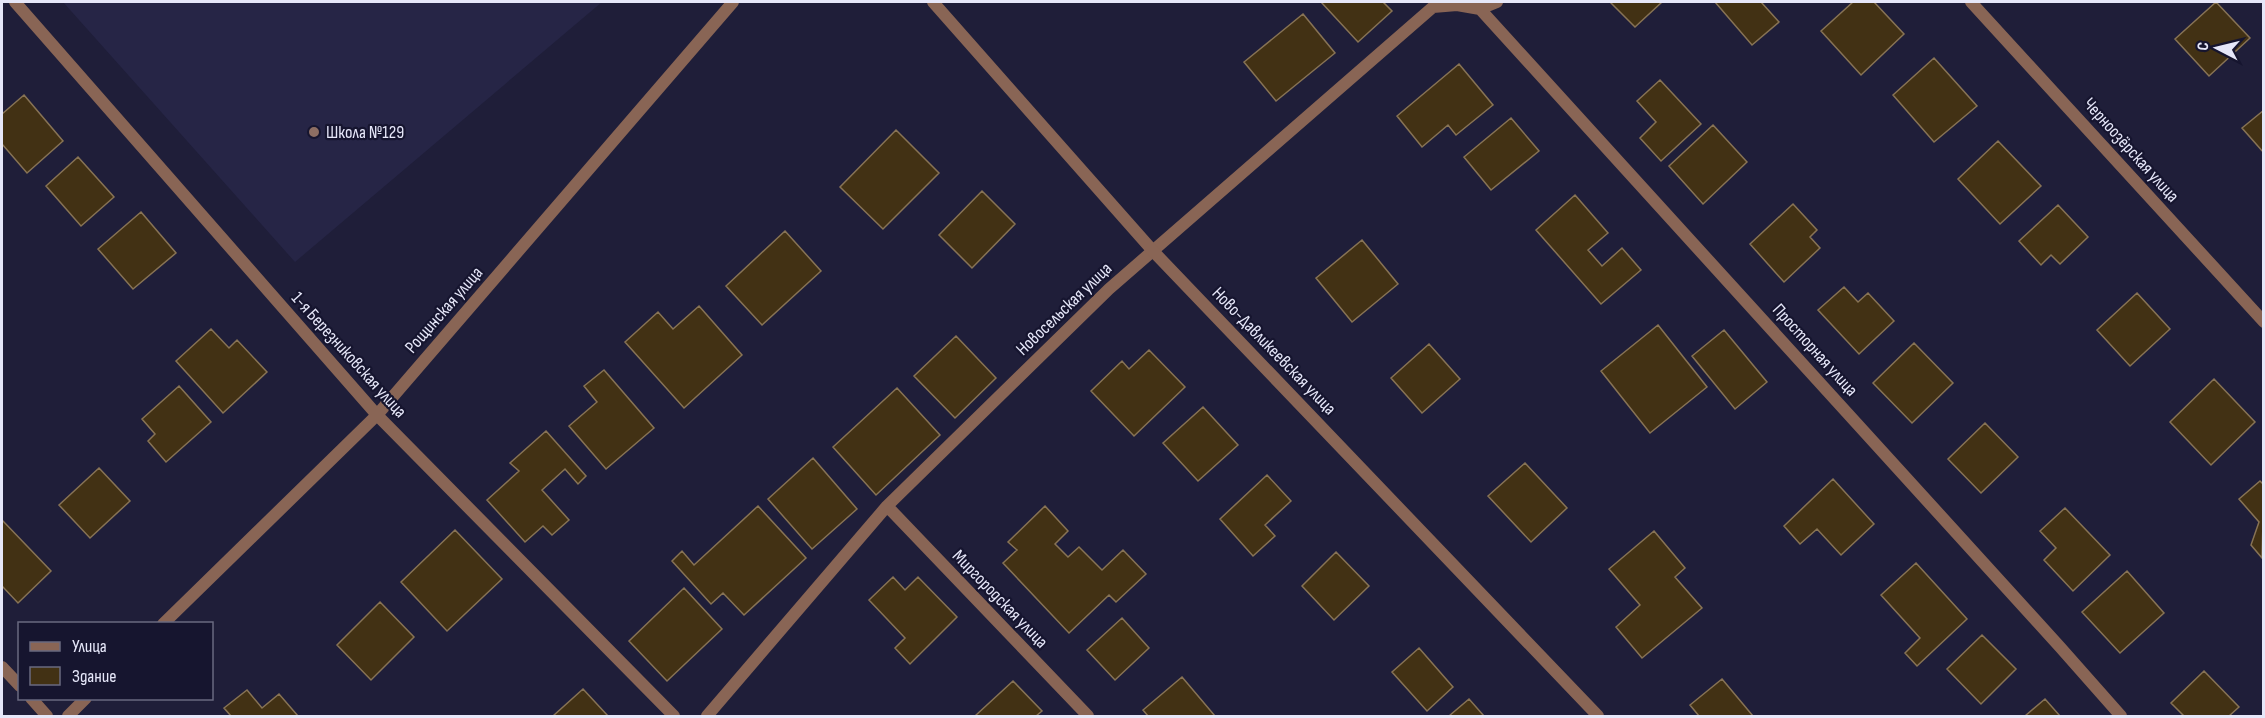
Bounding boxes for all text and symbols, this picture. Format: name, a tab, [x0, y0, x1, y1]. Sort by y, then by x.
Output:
north arrow	[2187, 18, 2247, 78]
text: С	[2194, 41, 2214, 52]
street label: Черноозёрская улица	[2079, 94, 2183, 206]
place label: Школа №129	[326, 122, 404, 143]
marker: Школа №129	[307, 125, 321, 139]
street label: Новосельская улица	[1012, 258, 1116, 360]
street label: Рощинская улица	[401, 262, 487, 357]
street label: Ново-Давликеевская улица	[1208, 283, 1340, 419]
street label: 1-я Березниковская улица	[287, 288, 411, 422]
street label: Просторная улица	[1768, 299, 1862, 401]
street label: Миргородская улица	[948, 546, 1052, 652]
legend	[18, 622, 213, 700]
text: Улица	[72, 636, 107, 657]
text: Здание	[72, 666, 117, 687]

